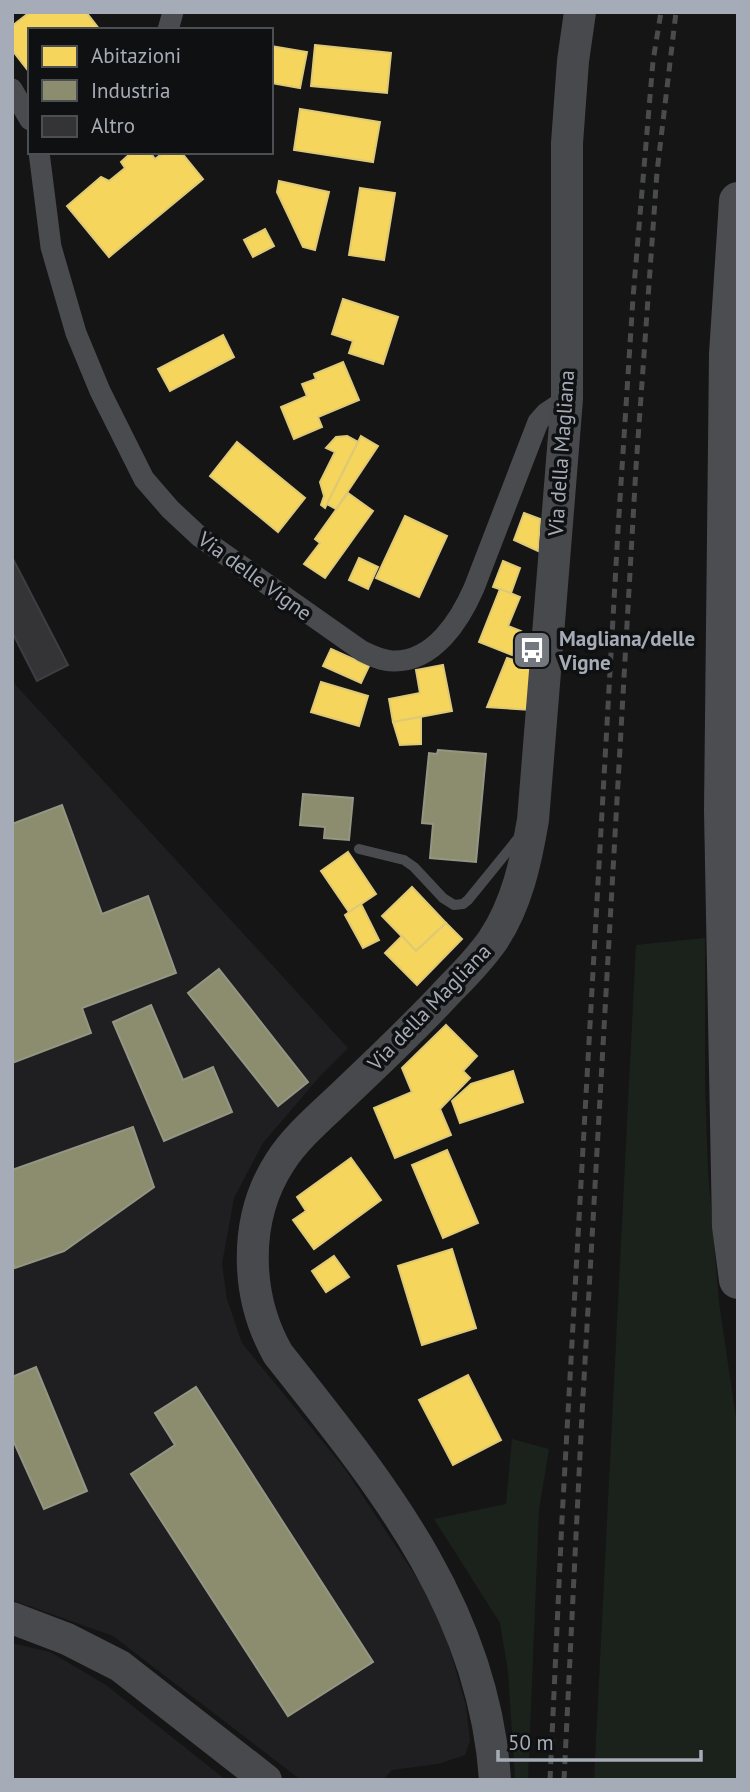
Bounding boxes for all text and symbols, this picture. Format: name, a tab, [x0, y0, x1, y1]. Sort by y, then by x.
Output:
legend	[28, 28, 273, 154]
text: Abitazioni	[91, 42, 181, 69]
text: Industria	[91, 77, 170, 104]
text: Altro	[91, 112, 135, 139]
street label: Via della Magliana	[542, 369, 580, 538]
street label: Via delle Vigne	[192, 525, 317, 626]
place label: Magliana/delle Vigne	[558, 625, 695, 676]
bus stop icon: Magliana/delle Vigne	[511, 629, 553, 671]
street label: Via della Magliana	[361, 938, 496, 1077]
scale bar	[498, 1718, 701, 1762]
text: 50 m	[508, 1729, 554, 1756]

